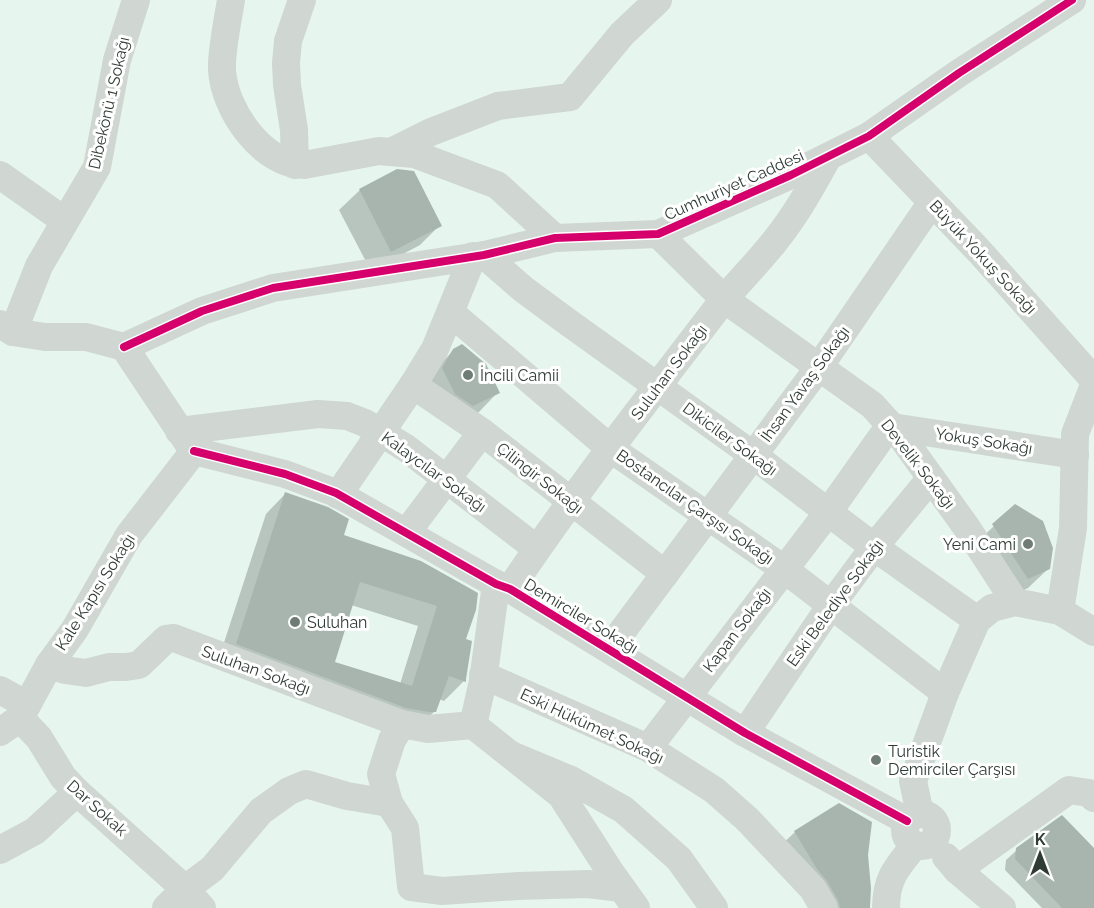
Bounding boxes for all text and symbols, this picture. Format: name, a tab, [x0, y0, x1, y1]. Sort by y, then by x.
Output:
street label: Dibekönü 1 Sokağı	[85, 35, 133, 171]
street label: Cumhuriyet Caddesi	[661, 146, 807, 224]
street label: Büyük Yokuş Sokağı	[925, 196, 1041, 318]
street label: Suluhan Sokağı	[627, 321, 711, 423]
street label: İhsan Yavaş Sokağı	[756, 322, 853, 446]
place label: İncili Camii	[480, 365, 559, 385]
marker: İncili Camii	[461, 368, 475, 382]
street label: Dikiciler Sokağı	[679, 398, 781, 480]
street label: Develik Sokağı	[877, 415, 959, 513]
street label: Yokuş Sokağı	[934, 424, 1034, 458]
street label: Kalaycılar Sokağı	[378, 428, 490, 516]
street label: Çilingir Sokağı	[493, 438, 587, 518]
street label: Bostancılar Çarşısı Sokağı	[613, 445, 777, 569]
street label: Kale Kapısı Sokağı	[51, 530, 139, 654]
place label: Yeni Cami	[943, 535, 1016, 554]
street label: Eski Belediye Sokağı	[783, 536, 887, 670]
marker: Yeni Cami	[1021, 537, 1035, 551]
street label: Demirciler Sokağı	[521, 575, 641, 657]
street label: Kapan Sokağı	[699, 584, 775, 676]
place label: Suluhan	[307, 613, 367, 632]
marker: Suluhan	[288, 615, 302, 629]
street label: Suluhan Sokağı	[199, 642, 313, 698]
street label: Eski Hükümet Sokağı	[517, 684, 667, 768]
place label: Turistik Demirciler Çarşısı	[888, 742, 1015, 779]
marker: Turistik Demirciler Çarşısı	[869, 753, 883, 767]
street label: Dar Sokak	[63, 776, 131, 840]
north arrow	[1010, 824, 1070, 884]
text: K	[1035, 830, 1046, 849]

